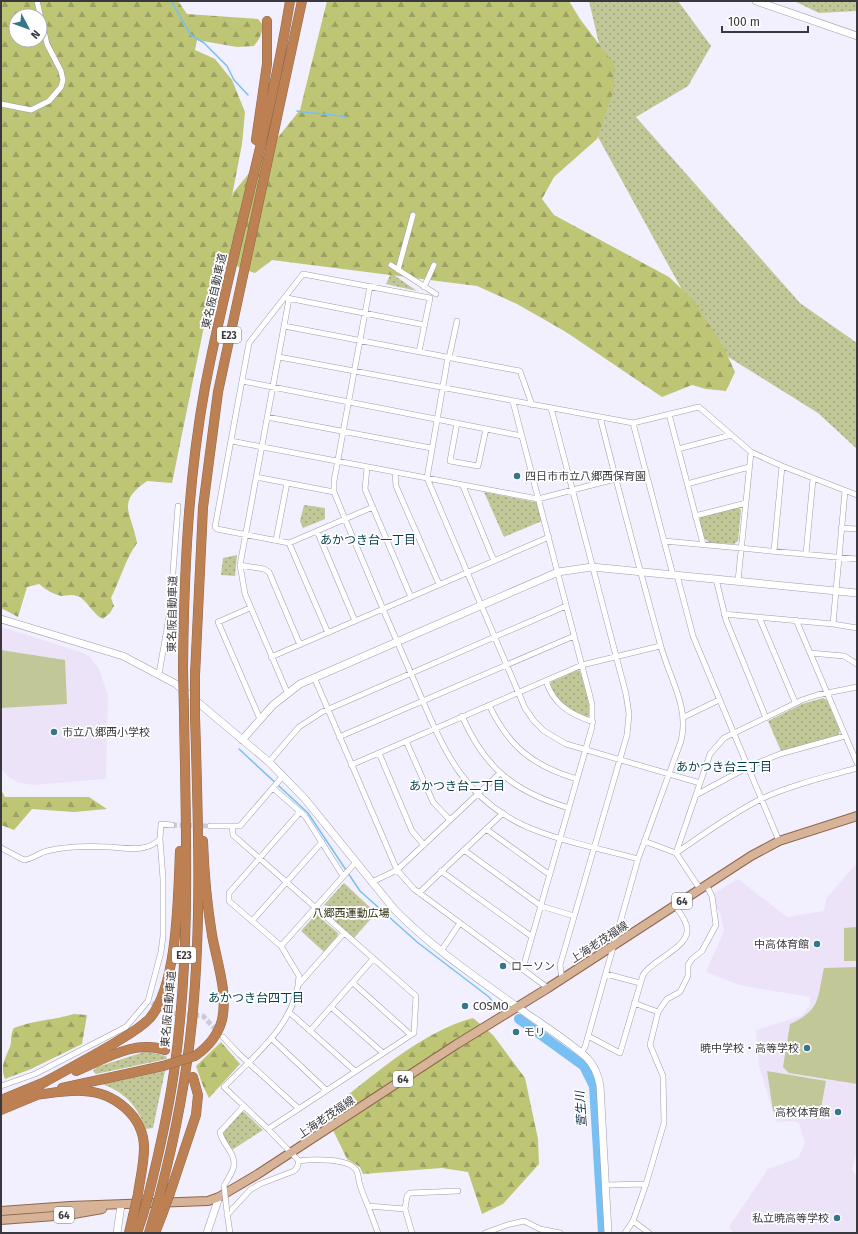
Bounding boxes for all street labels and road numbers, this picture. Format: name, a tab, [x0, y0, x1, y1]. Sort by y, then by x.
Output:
street label: 東名阪自動車道	[199, 252, 229, 330]
road number: E23	[217, 327, 241, 343]
street label: 東名阪自動車道	[165, 575, 180, 653]
road number: 64	[672, 893, 692, 909]
street label: 上海老茂福線	[568, 919, 630, 966]
road number: E23	[172, 947, 196, 963]
street label: 東名阪自動車道	[159, 970, 178, 1048]
road number: 64	[393, 1071, 413, 1087]
street label: 上海老茂福線	[295, 1094, 357, 1141]
road number: 64	[54, 1207, 74, 1223]

